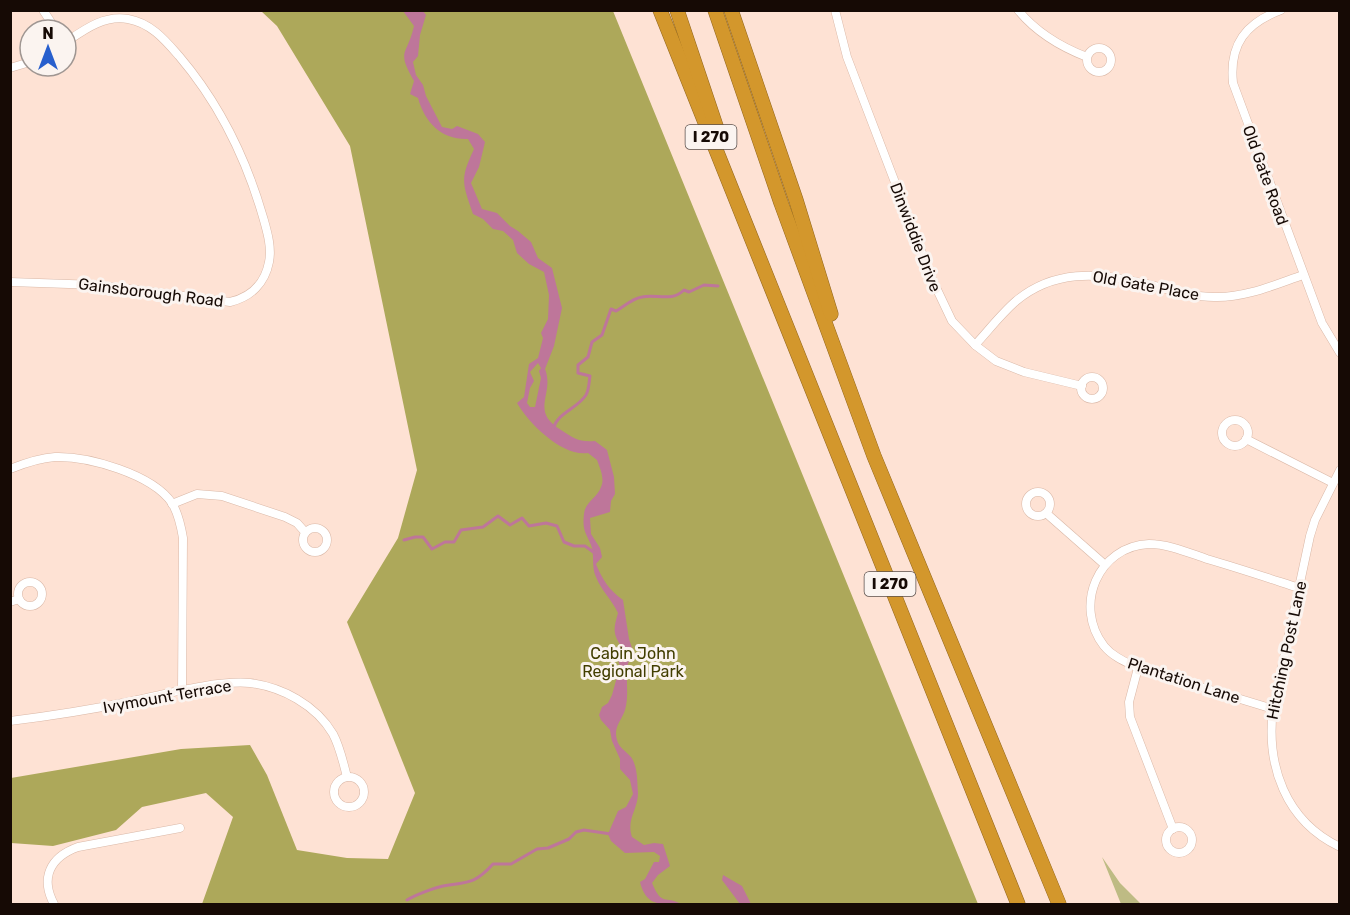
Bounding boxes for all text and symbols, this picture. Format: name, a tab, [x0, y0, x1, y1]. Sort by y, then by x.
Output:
north arrow	[18, 18, 78, 78]
text: N	[42, 24, 54, 43]
street label: Old Gate Road	[1239, 123, 1292, 228]
road number: I 270	[686, 125, 736, 149]
street label: Dinwiddie Drive	[886, 180, 945, 295]
street label: Old Gate Place	[1091, 267, 1201, 304]
street label: Gainsborough Road	[77, 274, 225, 311]
road number: I 270	[864, 572, 916, 596]
street label: Hitching Post Lane	[1263, 579, 1310, 721]
park label: Cabin John Regional Park	[582, 644, 685, 681]
street label: Plantation Lane	[1125, 653, 1242, 708]
street label: Ivymount Terrace	[102, 676, 233, 717]

